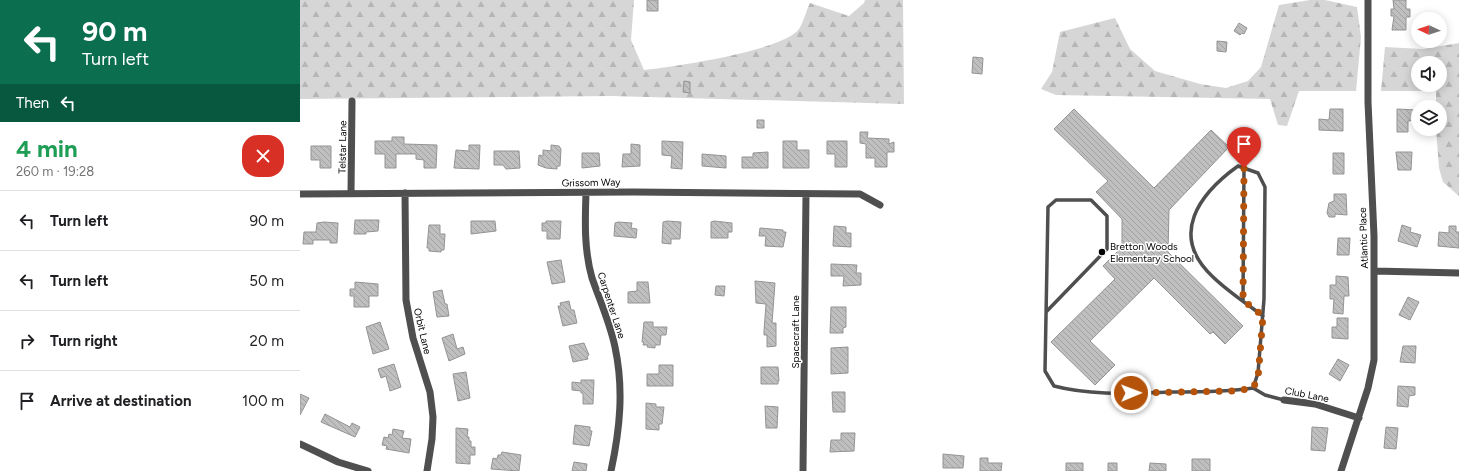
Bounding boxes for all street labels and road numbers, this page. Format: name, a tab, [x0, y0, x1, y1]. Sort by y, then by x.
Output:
street label: Telstar Lane	[336, 120, 349, 174]
street label: Grissom Way	[561, 175, 621, 190]
street label: Atlantic Place	[1356, 207, 1371, 269]
street label: Carpenter Lane	[595, 270, 629, 341]
street label: Spacecraft Lane	[789, 295, 802, 369]
street label: Orbit Lane	[411, 307, 434, 356]
street label: Club Lane	[1284, 384, 1331, 405]

